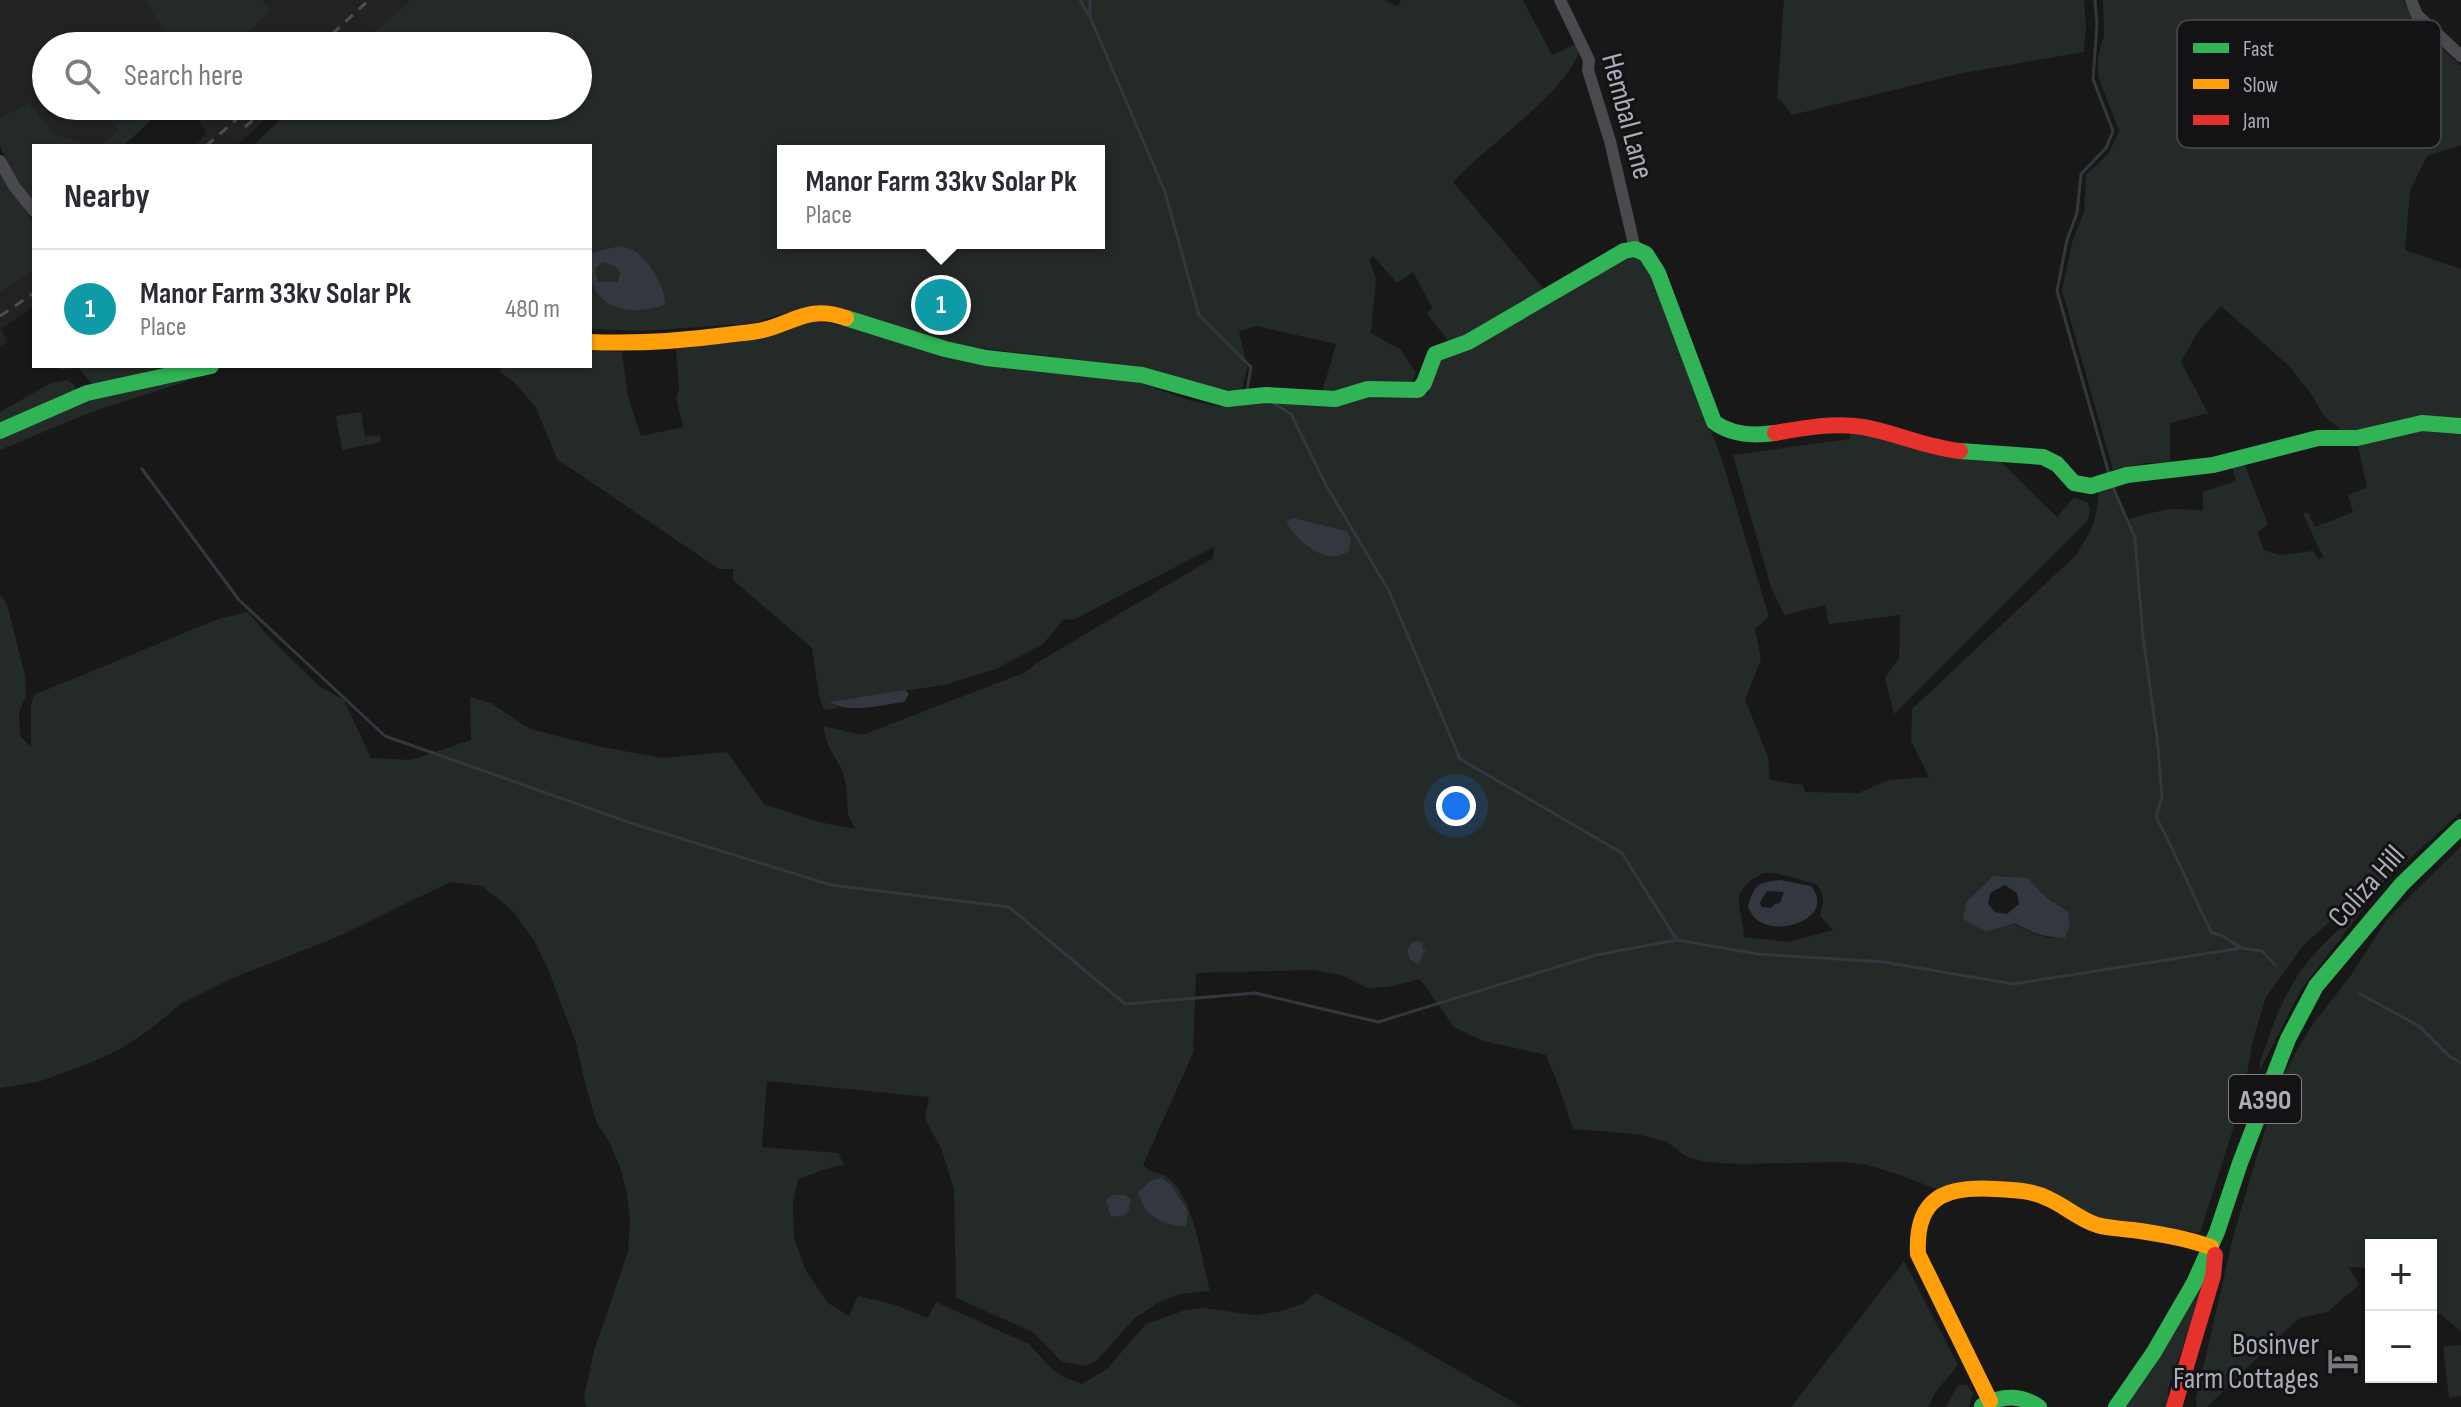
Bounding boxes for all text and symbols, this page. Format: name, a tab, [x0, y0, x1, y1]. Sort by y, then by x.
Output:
legend	[2177, 20, 2441, 148]
search box	[32, 32, 592, 120]
text: Fast	[2243, 36, 2274, 63]
street label: Hembal Lane	[1593, 50, 1661, 183]
icon: search	[60, 54, 104, 98]
text: Search here	[124, 58, 243, 94]
text: Slow	[2243, 72, 2278, 99]
text: Jam	[2242, 108, 2270, 135]
popup	[777, 145, 1105, 249]
text: Manor Farm 33kv Solar Pk	[805, 164, 1077, 200]
text: Nearby	[64, 176, 150, 217]
text: Place	[805, 200, 852, 231]
pin: 1	[915, 275, 967, 335]
text: Manor Farm 33kv Solar Pk	[140, 276, 411, 312]
text: 1	[85, 294, 95, 325]
text: 480 m	[505, 294, 560, 325]
text: Place	[140, 312, 187, 343]
your location	[1436, 786, 1476, 826]
street label: Coliza Hill	[2321, 838, 2413, 935]
road number: A390	[2229, 1075, 2301, 1123]
map controls	[2365, 1239, 2437, 1383]
button: +	[2365, 1239, 2437, 1311]
button: −	[2365, 1311, 2437, 1383]
place label: Bosinver Farm Cottages	[2173, 1327, 2319, 1397]
hotel icon: Bosinver Farm Cottages	[2326, 1344, 2360, 1378]

